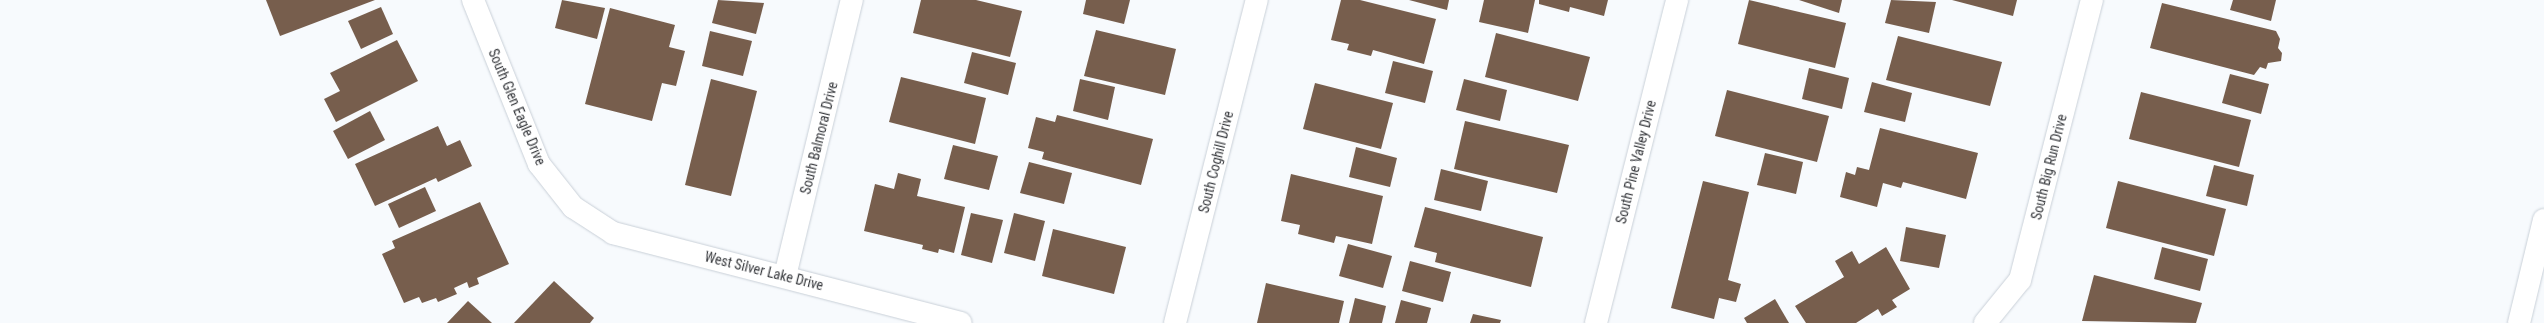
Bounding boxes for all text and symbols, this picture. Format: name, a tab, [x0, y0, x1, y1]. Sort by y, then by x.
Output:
street label: South Glen Eagle Drive	[485, 46, 549, 168]
street label: South Balmoral Drive	[797, 80, 841, 196]
street label: South Pine Valley Drive	[1613, 98, 1659, 226]
street label: South Coghill Drive	[1195, 109, 1237, 215]
street label: South Big Run Drive	[2028, 112, 2070, 222]
street label: West Silver Lake Drive	[703, 248, 825, 294]

